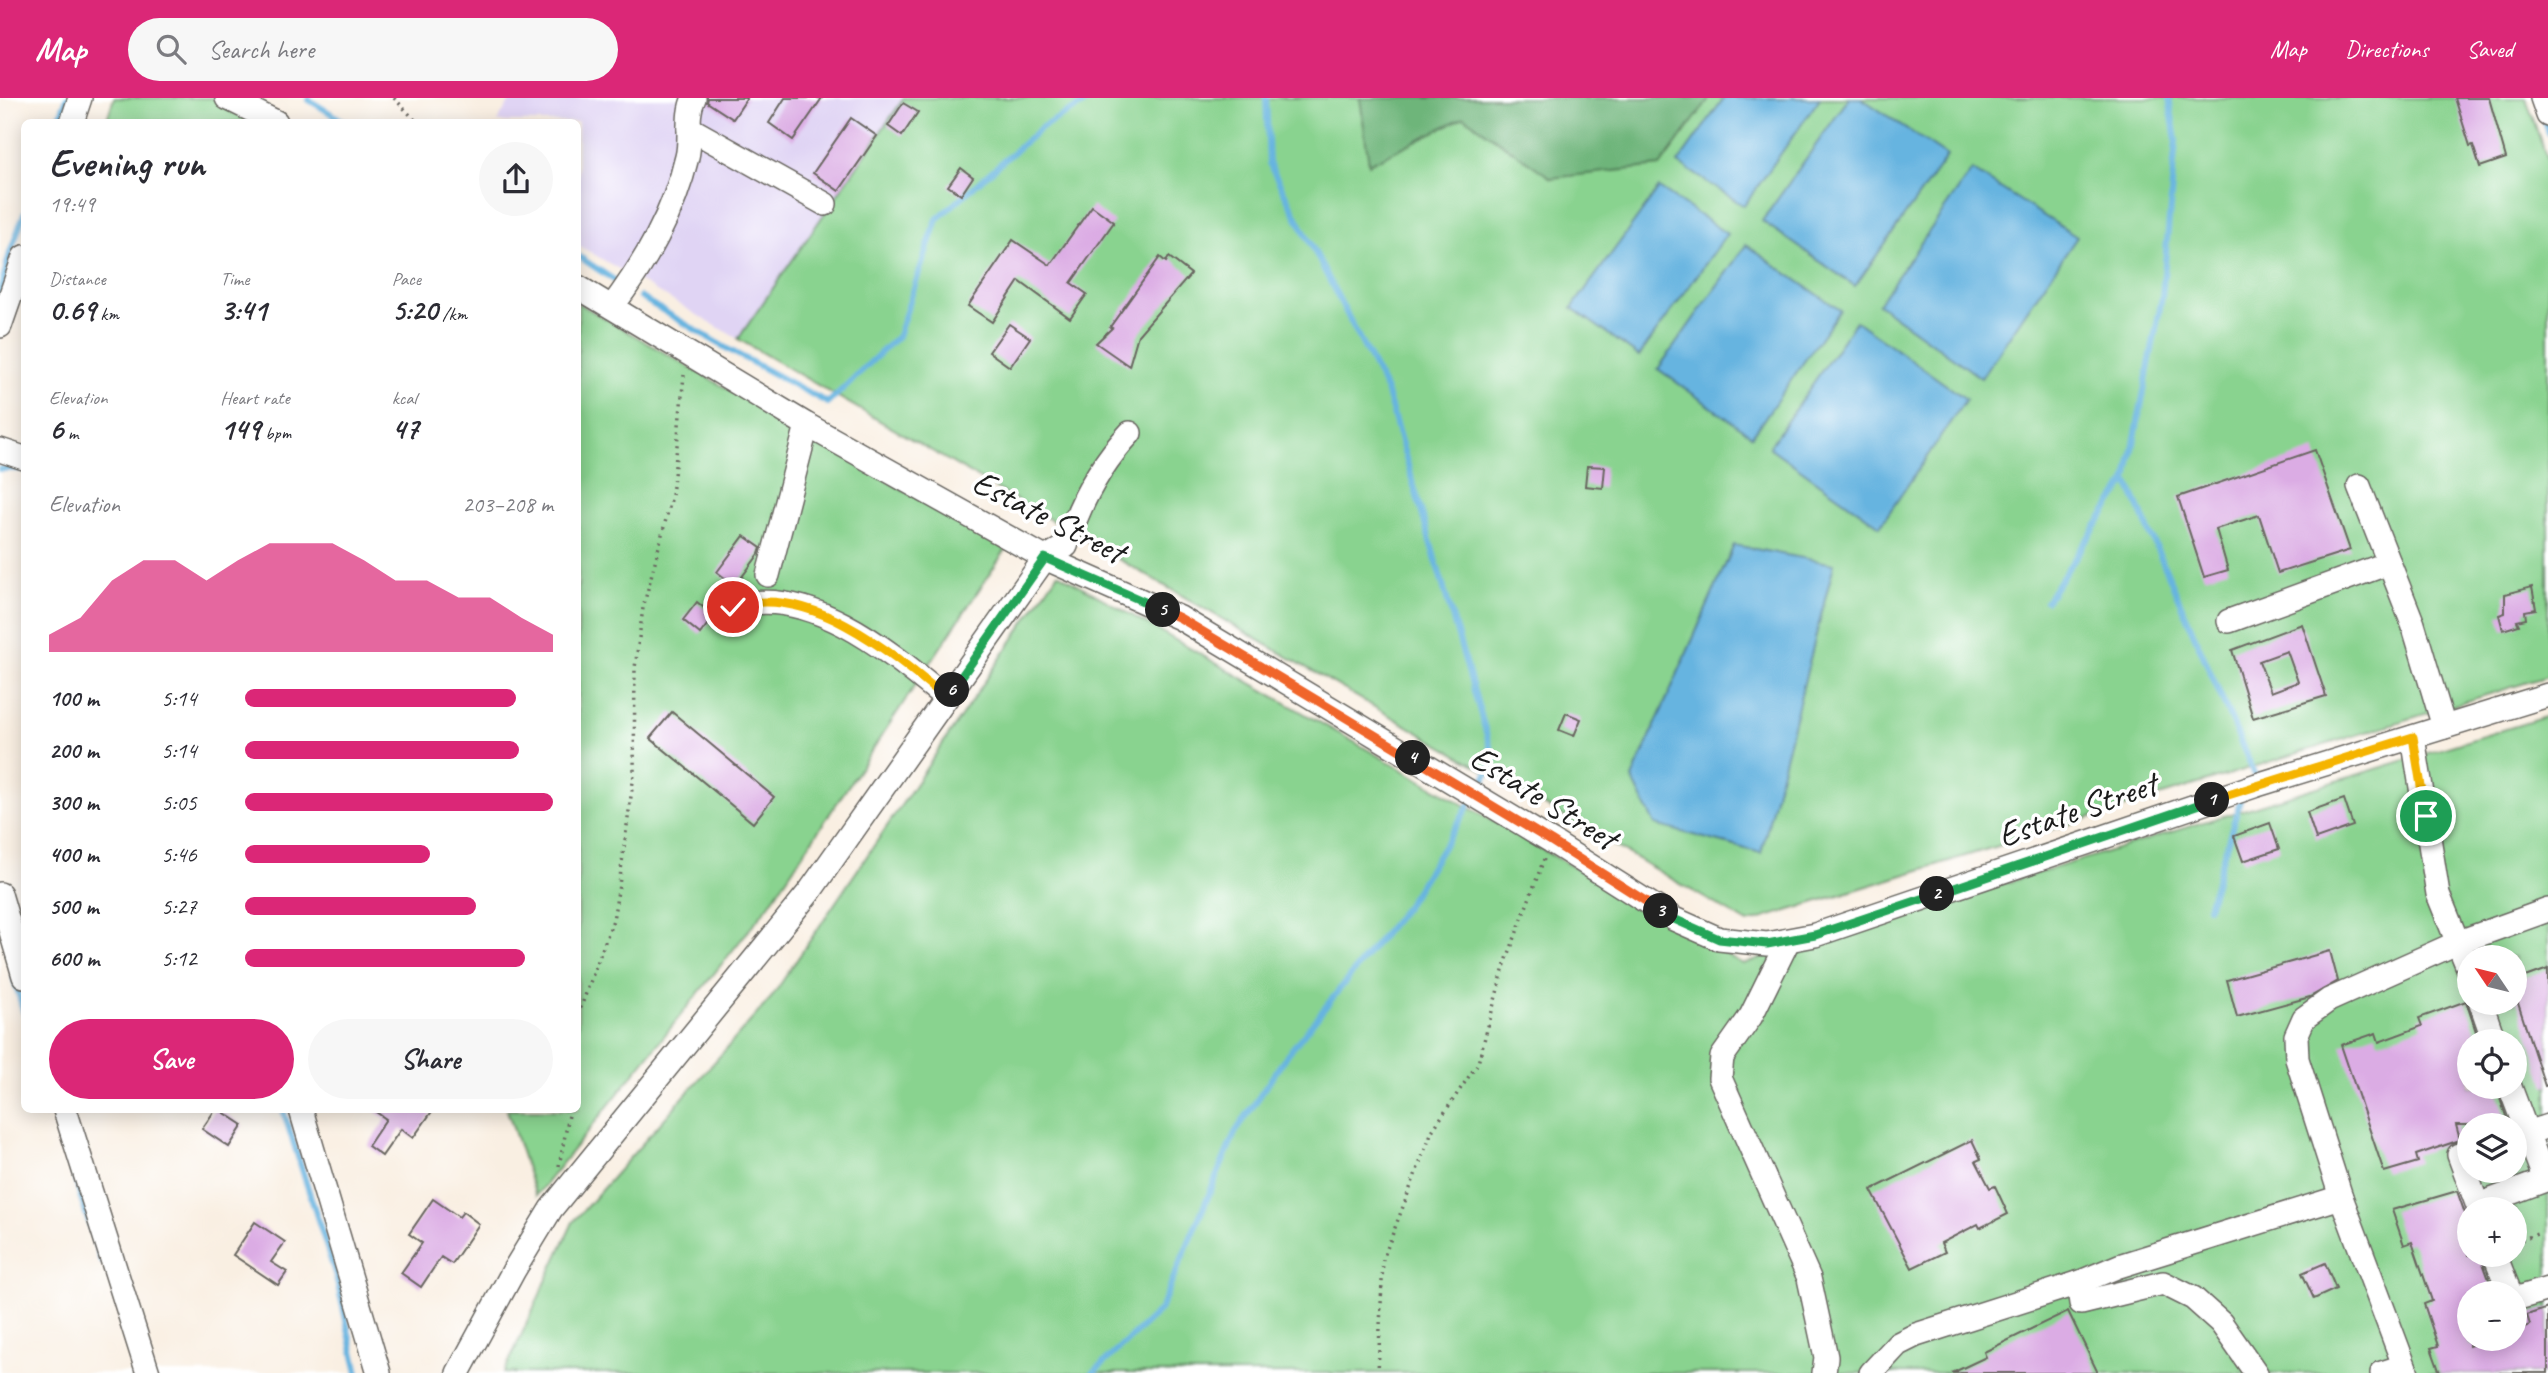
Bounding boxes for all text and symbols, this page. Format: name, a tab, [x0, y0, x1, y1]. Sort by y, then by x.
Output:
search box	[128, 18, 618, 81]
text: Map	[35, 28, 86, 70]
icon: search	[152, 30, 190, 68]
text: Search here	[208, 33, 314, 66]
text: Map	[2270, 34, 2307, 64]
text: Directions	[2345, 34, 2428, 64]
text: Saved	[2466, 34, 2513, 64]
text: Evening run	[49, 140, 205, 187]
button: share	[479, 142, 553, 216]
text: 19:49	[49, 190, 95, 219]
text: Distance	[49, 267, 106, 291]
text: Time	[220, 267, 249, 291]
text: Pace	[392, 267, 421, 291]
text: 0.69	[49, 291, 96, 329]
text: 3:41	[220, 291, 267, 329]
text: 5:20	[392, 291, 438, 329]
text: km	[96, 302, 119, 326]
text: /km	[438, 302, 467, 326]
text: Elevation	[49, 386, 107, 410]
text: Heart rate	[220, 386, 290, 410]
text: kcal	[392, 386, 417, 410]
text: 6	[49, 410, 63, 448]
text: 149	[220, 410, 260, 448]
text: 47	[392, 410, 419, 448]
text: m	[63, 421, 78, 445]
text: bpm	[260, 421, 291, 445]
street label: Estate Street	[965, 459, 1136, 576]
text: Elevation	[49, 490, 120, 519]
text: 203–208 m	[462, 490, 553, 519]
pin	[703, 577, 763, 637]
icon: check	[714, 588, 752, 626]
pin: 5	[1146, 592, 1180, 628]
text: 5	[1158, 597, 1167, 621]
pin: 6	[934, 672, 970, 708]
text: 6	[947, 677, 956, 701]
text: 100 m	[49, 684, 99, 713]
text: 5:14	[161, 684, 197, 713]
street label: Estate Street	[1462, 735, 1629, 863]
text: 200 m	[49, 736, 99, 765]
text: 5:14	[161, 736, 197, 765]
pin: 4	[1396, 740, 1430, 776]
text: 4	[1408, 745, 1417, 769]
street label: Estate Street	[1992, 760, 2167, 858]
pin: 1	[2194, 782, 2230, 818]
pin	[2396, 786, 2456, 846]
text: 1	[2207, 787, 2216, 811]
text: 300 m	[49, 788, 99, 817]
text: 5:05	[161, 788, 197, 817]
icon: arrive	[2407, 797, 2445, 835]
text: 400 m	[49, 840, 99, 869]
text: 5:46	[161, 840, 197, 869]
pin: 2	[1920, 876, 1954, 912]
text: 2	[1932, 881, 1941, 905]
text: 500 m	[49, 892, 98, 921]
text: 5:27	[161, 892, 197, 921]
pin: 3	[1644, 894, 1678, 928]
text: 3	[1656, 898, 1665, 922]
text: 600 m	[49, 944, 99, 973]
text: 5:12	[161, 944, 197, 973]
north arrow	[2457, 945, 2527, 1015]
map controls	[2457, 945, 2527, 1351]
button: Save	[49, 1019, 294, 1099]
button: Share	[308, 1019, 553, 1099]
button: locate	[2457, 1029, 2527, 1099]
button: layers	[2457, 1113, 2527, 1183]
button: +	[2457, 1197, 2527, 1267]
button: −	[2457, 1281, 2527, 1351]

